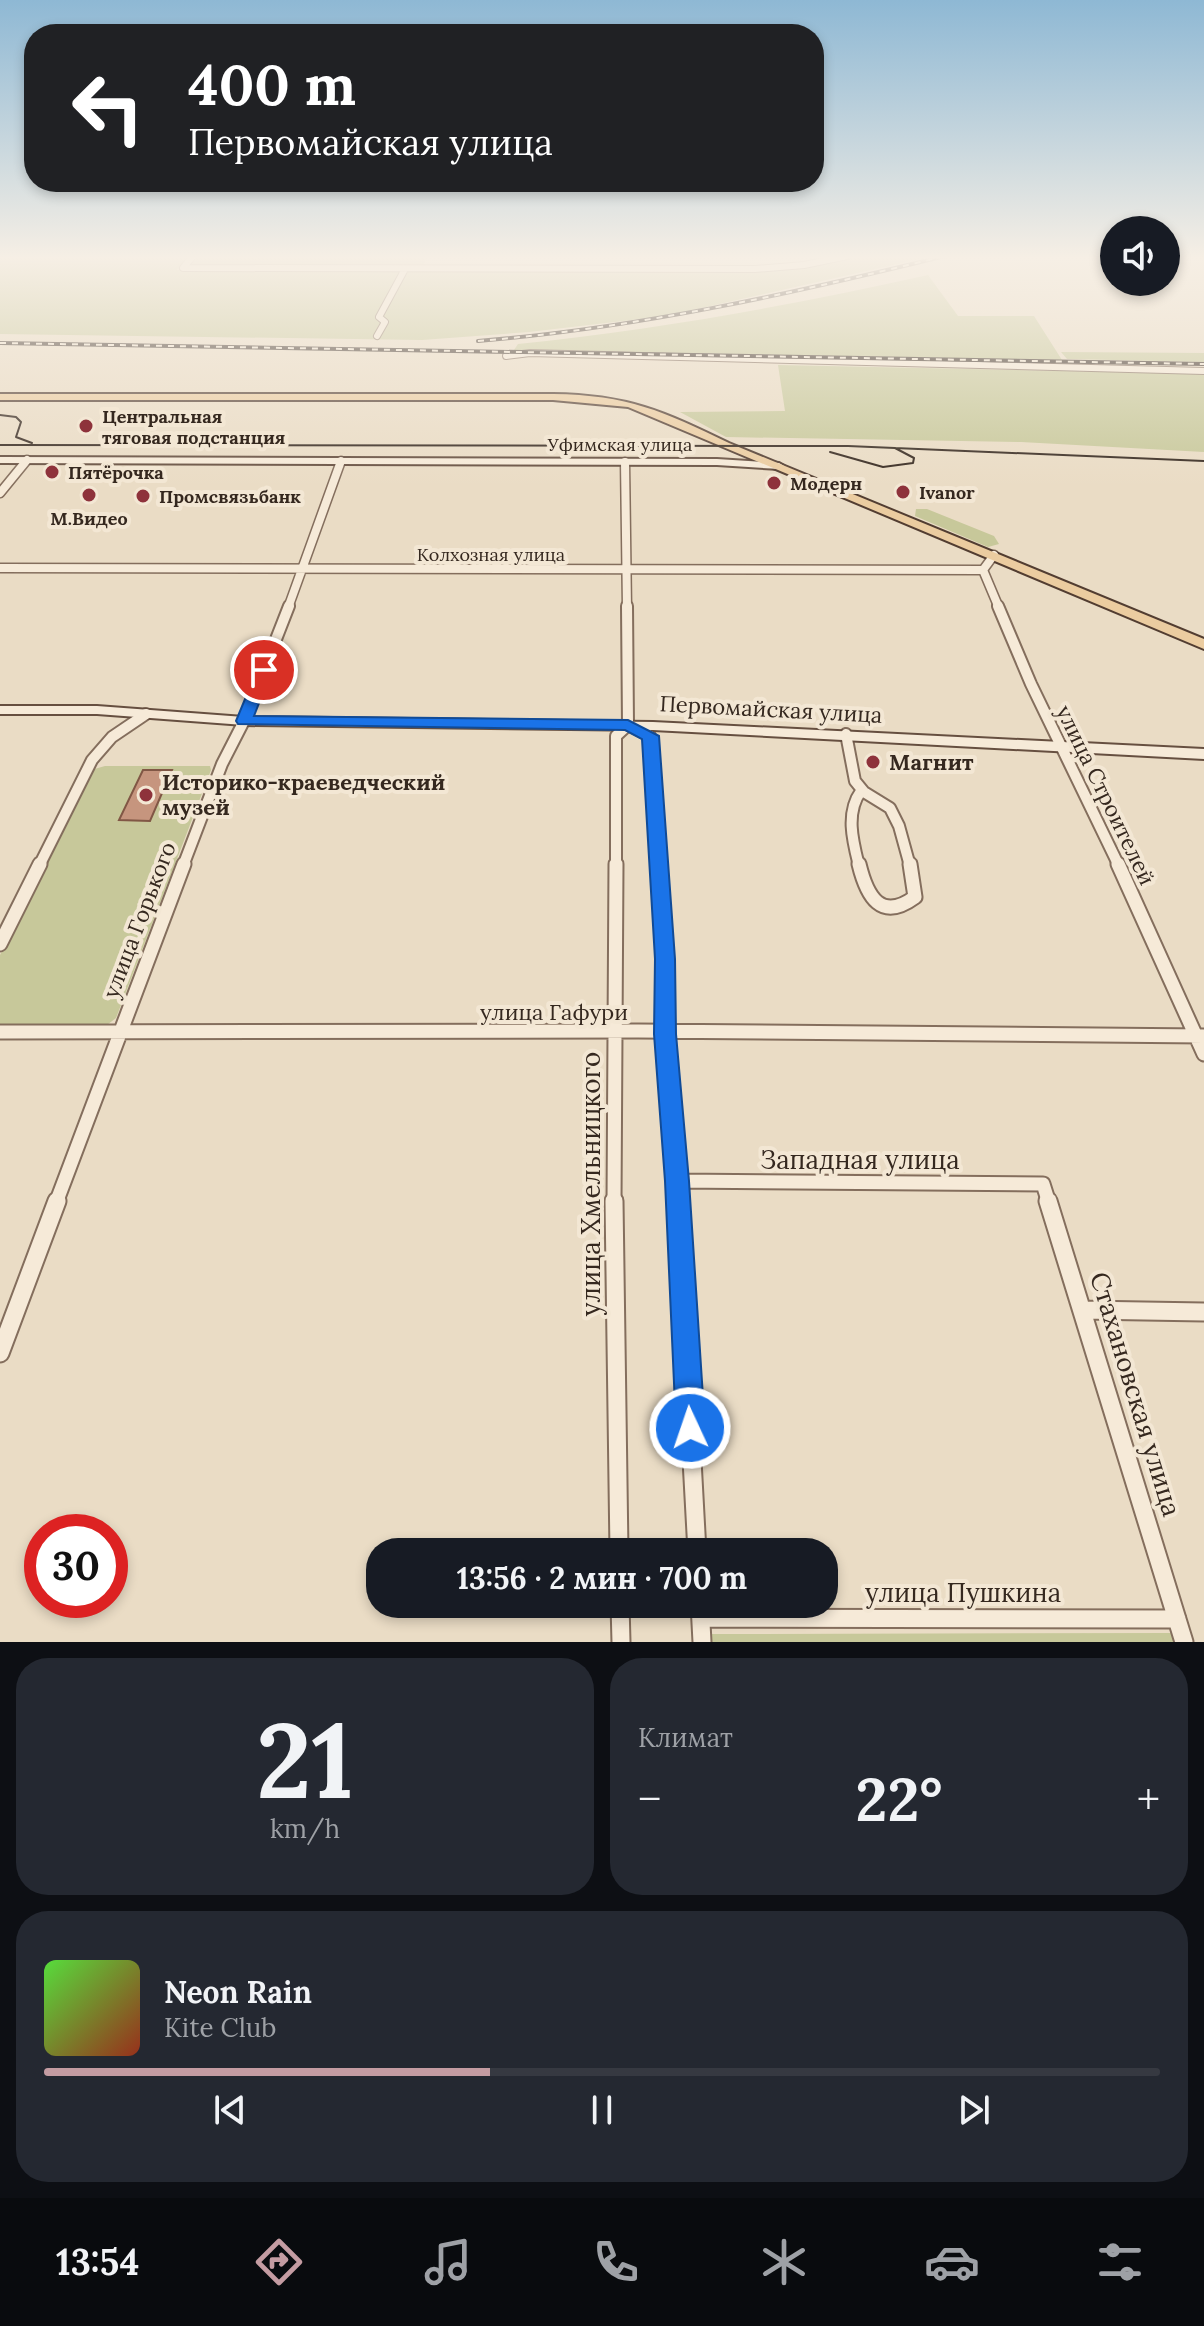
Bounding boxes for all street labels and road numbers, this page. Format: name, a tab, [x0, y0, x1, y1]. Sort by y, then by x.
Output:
street label: Уфимская улица	[547, 433, 692, 456]
street label: Колхозная улица	[417, 543, 565, 566]
street label: Первомайская улица	[659, 689, 883, 729]
street label: улица Строителей	[1050, 700, 1162, 890]
street label: улица Горького	[96, 838, 182, 1002]
street label: улица Гафури	[480, 998, 628, 1026]
street label: улица Хмельницкого	[574, 1052, 607, 1316]
street label: Западная улица	[760, 1143, 960, 1176]
street label: Стахановская улица	[1083, 1268, 1189, 1520]
street label: улица Пушкина	[865, 1576, 1061, 1609]

